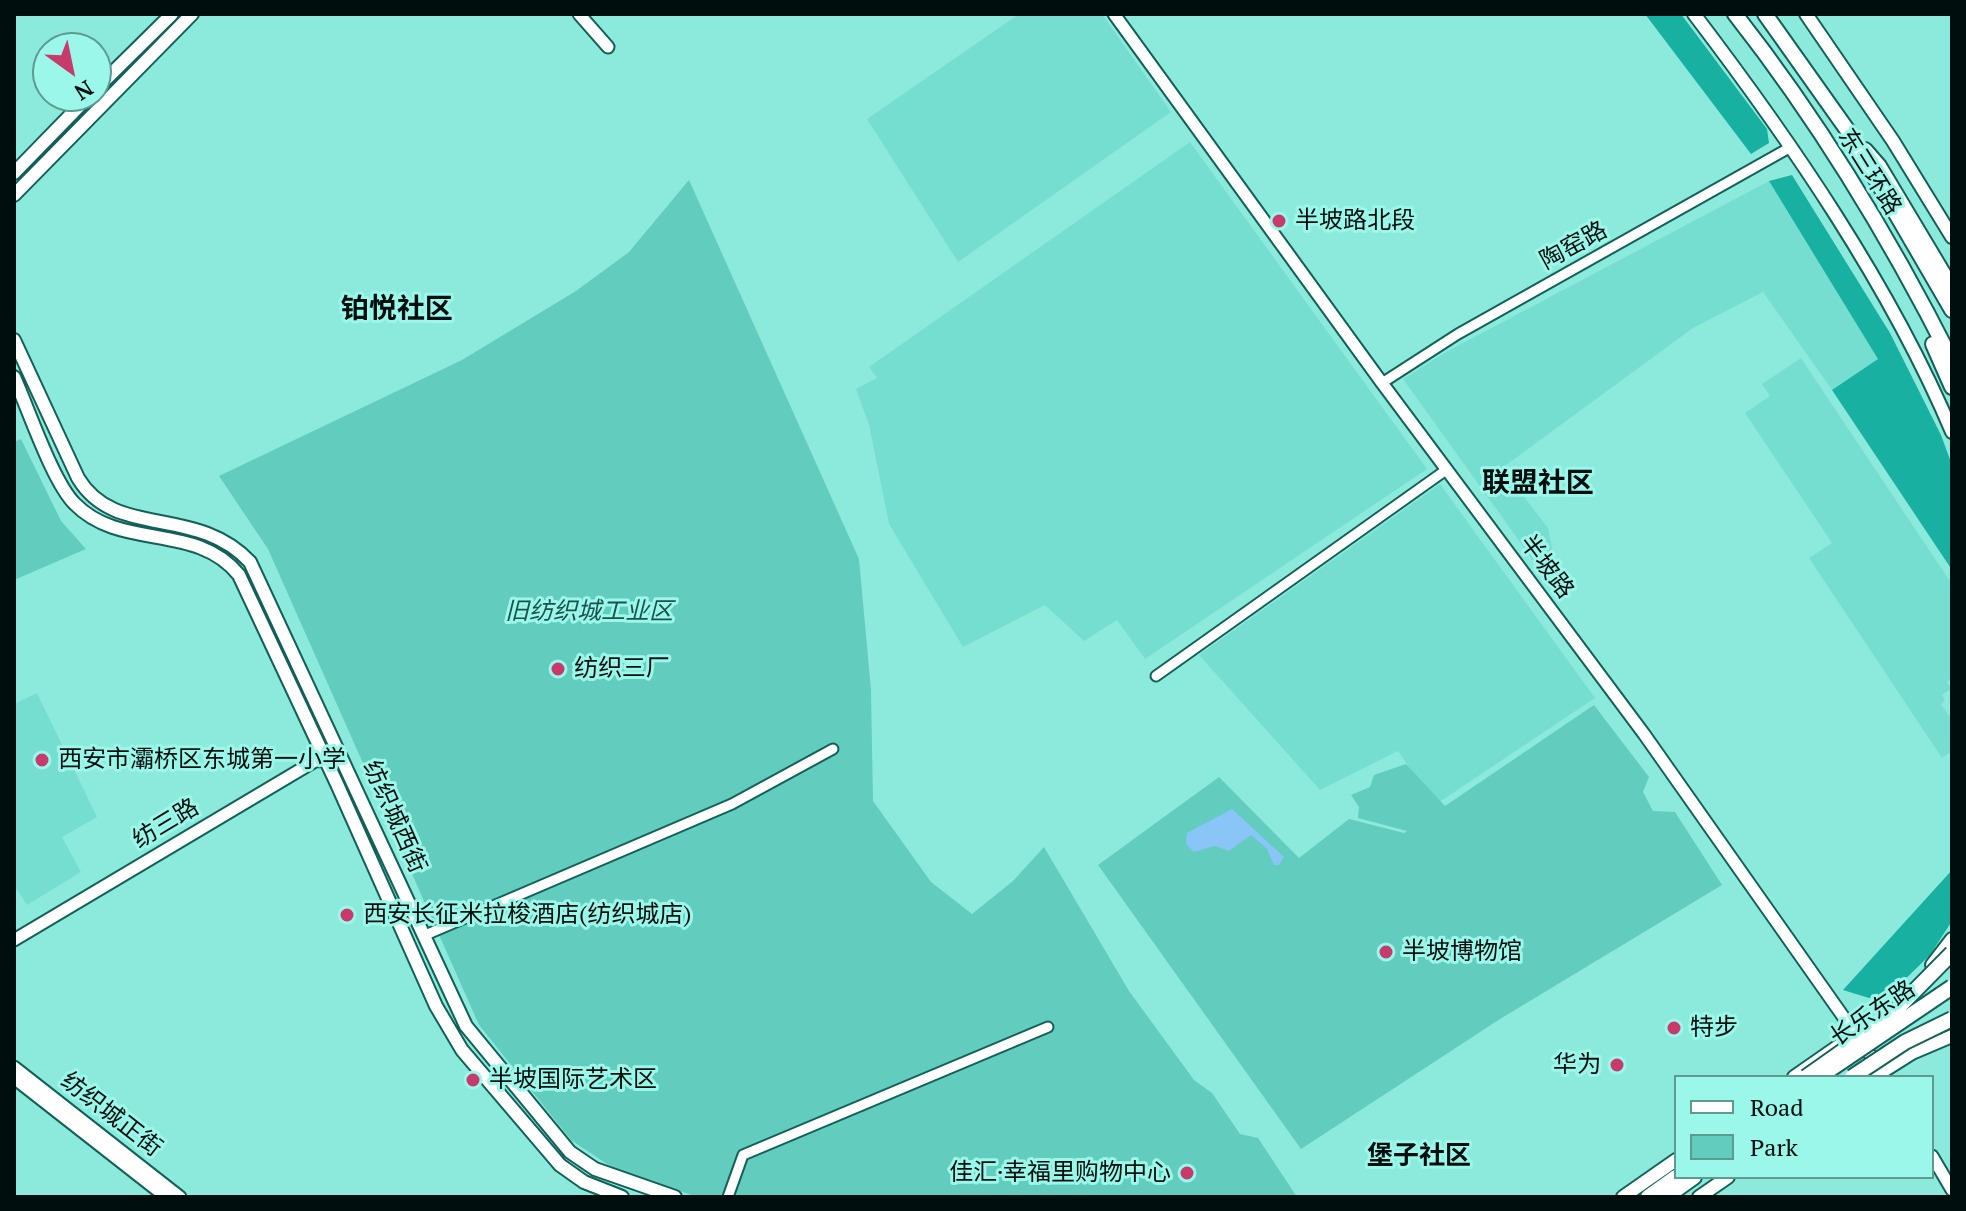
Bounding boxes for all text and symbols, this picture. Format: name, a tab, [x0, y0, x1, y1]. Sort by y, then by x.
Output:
north arrow	[32, 32, 112, 112]
text: N	[69, 74, 99, 108]
street label: 东三环路	[1831, 124, 1907, 220]
place label: 半坡路北段	[1295, 207, 1415, 235]
marker: 半坡路北段	[1270, 212, 1288, 230]
street label: 陶窑路	[1536, 216, 1612, 276]
district label: 铂悦社区	[341, 293, 453, 327]
district label: 联盟社区	[1482, 467, 1594, 501]
street label: 半坡路	[1513, 530, 1579, 604]
park label: 旧纺织城工业区	[505, 598, 673, 626]
place label: 纺织三厂	[574, 655, 670, 683]
marker: 纺织三厂	[549, 660, 567, 678]
place label: 西安市灞桥区东城第一小学	[58, 746, 346, 774]
marker: 西安市灞桥区东城第一小学	[33, 751, 51, 769]
street label: 纺织城西街	[356, 756, 432, 878]
street label: 纺三路	[128, 793, 204, 855]
place label: 西安长征米拉梭酒店(纺织城店)	[363, 901, 691, 929]
marker: 西安长征米拉梭酒店(纺织城店)	[338, 906, 356, 924]
place label: 半坡博物馆	[1402, 938, 1522, 966]
marker: 半坡博物馆	[1377, 943, 1395, 961]
street label: 长乐东路	[1825, 975, 1921, 1053]
place label: 特步	[1690, 1014, 1738, 1042]
marker: 特步	[1665, 1019, 1683, 1037]
place label: 华为	[1553, 1051, 1601, 1079]
marker: 华为	[1608, 1056, 1626, 1074]
place label: 半坡国际艺术区	[489, 1066, 657, 1094]
street label: 纺织城正街	[55, 1067, 167, 1163]
marker: 半坡国际艺术区	[464, 1071, 482, 1089]
legend	[1674, 1075, 1934, 1179]
text: Road	[1750, 1091, 1804, 1123]
text: Park	[1750, 1131, 1798, 1163]
district label: 堡子社区	[1367, 1141, 1471, 1173]
place label: 佳汇·幸福里购物中心	[949, 1159, 1171, 1187]
marker: 佳汇·幸福里购物中心	[1178, 1164, 1196, 1182]

